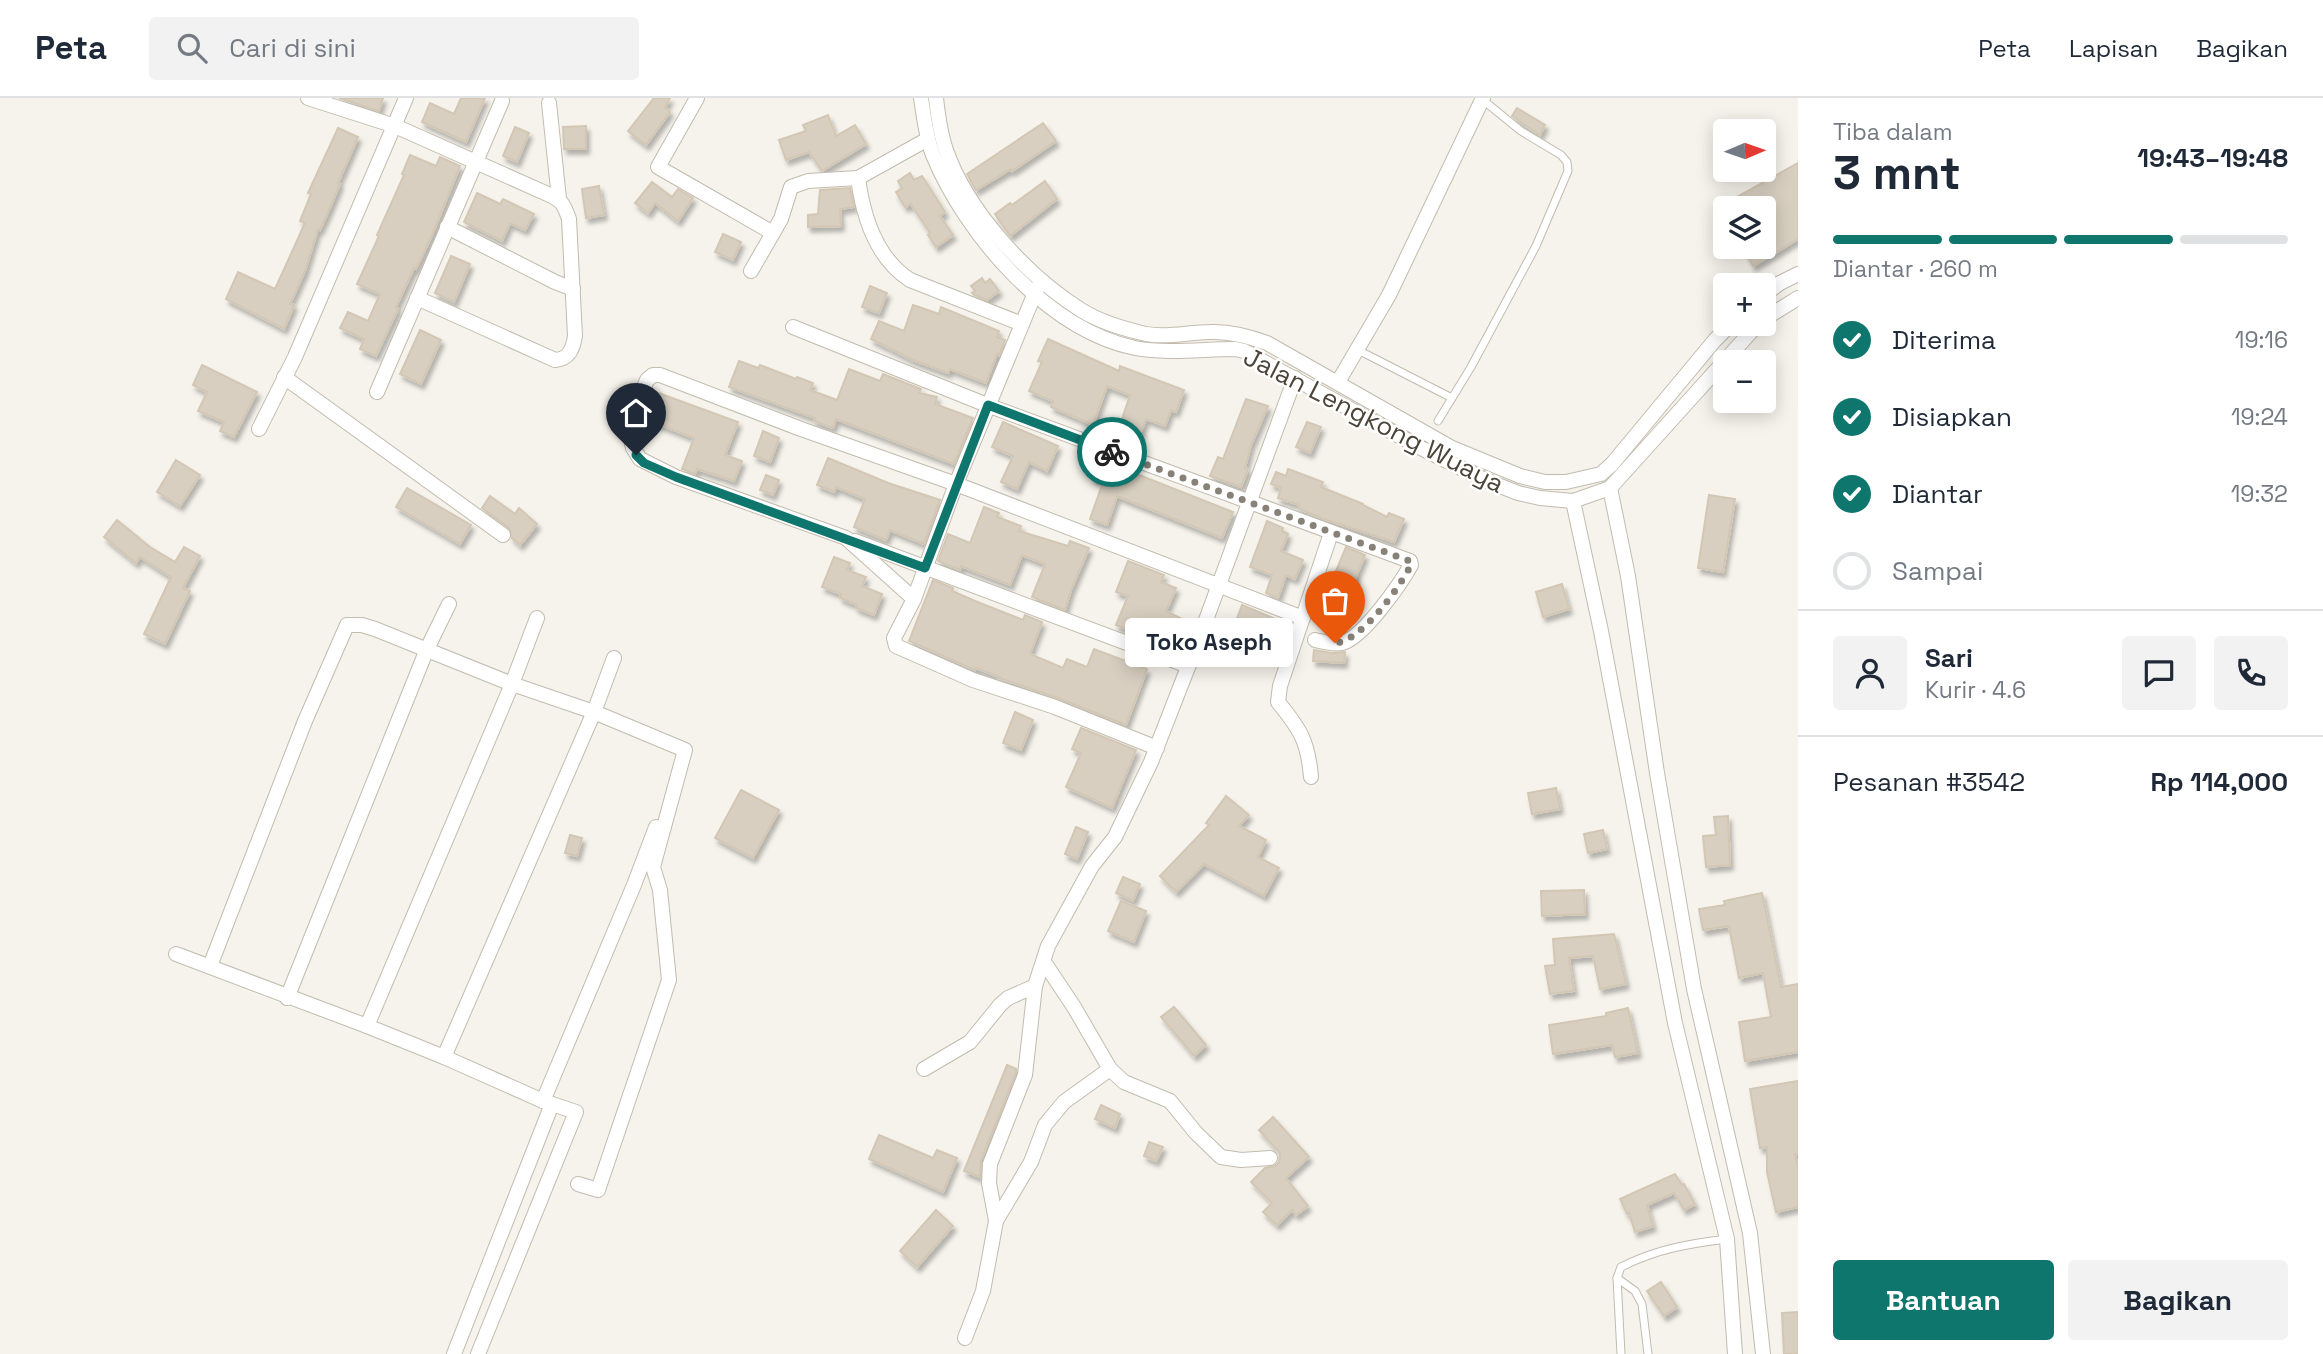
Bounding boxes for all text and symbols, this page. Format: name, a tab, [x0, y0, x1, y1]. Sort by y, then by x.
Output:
search box	[149, 17, 639, 80]
text: Peta	[35, 27, 107, 69]
icon: search	[173, 29, 211, 67]
text: Cari di sini	[229, 31, 356, 65]
text: Peta	[1978, 33, 2031, 64]
text: Lapisan	[2069, 33, 2158, 64]
text: Bagikan	[2196, 33, 2288, 64]
text: Tiba dalam	[1833, 117, 1953, 147]
north arrow	[1713, 119, 1776, 182]
map controls	[1713, 119, 1776, 413]
text: 19:43–19:48	[2137, 141, 2288, 175]
text: 3 mnt	[1833, 144, 1961, 202]
button: layers	[1713, 196, 1776, 259]
text: Diantar · 260 m	[1833, 254, 1998, 284]
button: +	[1713, 273, 1776, 336]
icon: check	[1833, 321, 1871, 359]
text: Diterima	[1892, 323, 1996, 357]
text: 19:16	[2235, 325, 2288, 355]
street label: Jalan Lengkong Wuaya	[1238, 339, 1510, 501]
button: −	[1713, 350, 1776, 413]
pin	[606, 383, 666, 455]
icon: home	[617, 394, 655, 432]
icon: check	[1833, 398, 1871, 436]
text: Disiapkan	[1892, 400, 2012, 434]
text: 19:24	[2231, 402, 2288, 432]
courier	[1077, 417, 1147, 487]
icon: bike	[1093, 433, 1131, 471]
icon: check	[1833, 475, 1871, 513]
text: Diantar	[1892, 477, 1983, 511]
text: 19:32	[2231, 479, 2288, 509]
text: Sampai	[1892, 554, 1983, 588]
pin	[1305, 571, 1365, 643]
icon: bag	[1316, 582, 1354, 620]
callout: Toko Aseph	[1125, 618, 1293, 668]
text: Toko Aseph	[1146, 627, 1272, 657]
button: person	[1833, 636, 1907, 710]
button: chat	[2122, 636, 2196, 710]
button: phone	[2214, 636, 2288, 710]
text: Sari	[1925, 641, 1973, 675]
text: Kurir · 4.6	[1925, 675, 2026, 705]
text: Pesanan #3542	[1833, 765, 2025, 799]
text: Rp 114,000	[2150, 765, 2288, 799]
button: Bantuan	[1833, 1260, 2054, 1340]
button: Bagikan	[2068, 1260, 2288, 1340]

